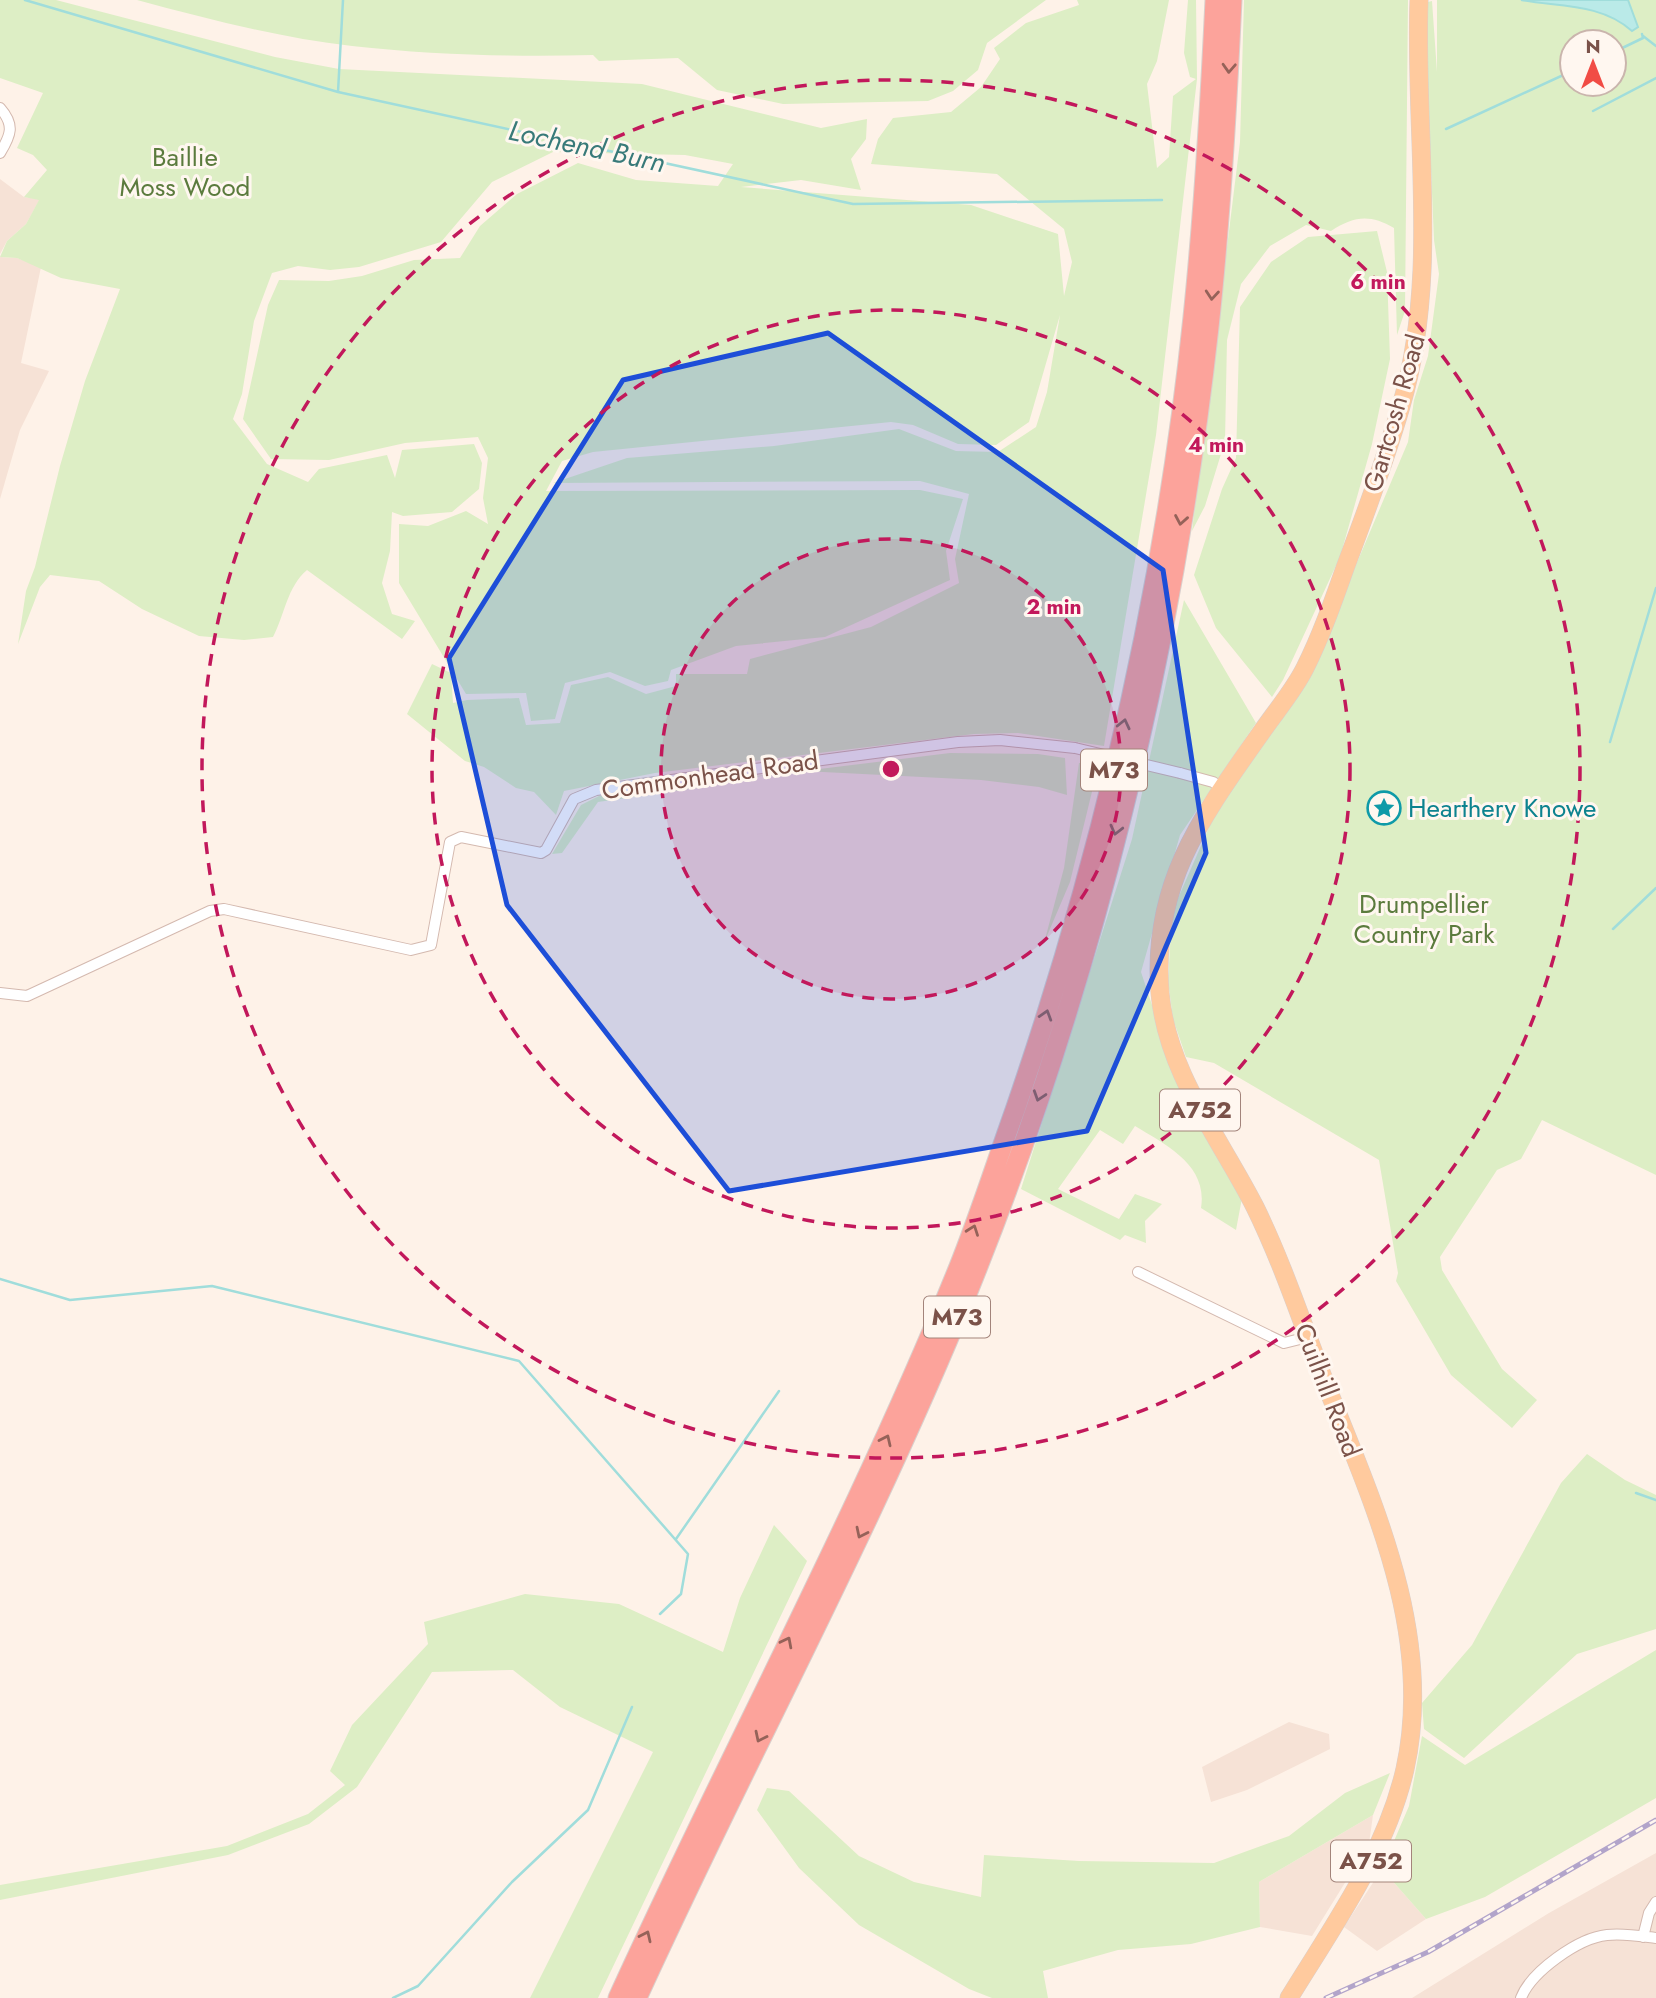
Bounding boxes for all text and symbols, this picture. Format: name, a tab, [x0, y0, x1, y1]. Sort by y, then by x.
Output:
north arrow	[1558, 28, 1628, 98]
text: N	[1585, 33, 1601, 60]
one-way arrow	[1222, 63, 1237, 74]
water label: Lochend Burn	[505, 110, 669, 183]
park label: Baillie Moss Wood	[120, 138, 250, 206]
text: 6 min	[1350, 267, 1406, 297]
one-way arrow	[1205, 290, 1220, 301]
street label: Gartcosh Road	[1353, 330, 1435, 496]
text: 4 min	[1188, 430, 1244, 460]
one-way arrow	[1174, 514, 1189, 526]
text: 2 min	[1026, 592, 1082, 622]
one-way arrow	[1116, 718, 1130, 730]
street label: Commonhead Road	[599, 741, 821, 809]
road number: M73	[1081, 750, 1147, 790]
centre of rings	[879, 757, 903, 781]
place icon: Hearthery Knowe	[1365, 789, 1403, 827]
place label: Hearthery Knowe	[1408, 789, 1596, 827]
one-way arrow	[1110, 824, 1124, 836]
park label: Drumpellier Country Park	[1354, 885, 1495, 953]
one-way arrow	[1038, 1009, 1053, 1021]
one-way arrow	[1033, 1089, 1047, 1101]
road number: A752	[1160, 1090, 1240, 1130]
one-way arrow	[964, 1225, 978, 1237]
road number: M73	[924, 1296, 990, 1338]
street label: Cuilhill Road	[1285, 1318, 1371, 1462]
one-way arrow	[878, 1435, 892, 1447]
one-way arrow	[855, 1526, 869, 1538]
one-way arrow	[779, 1637, 793, 1650]
one-way arrow	[754, 1730, 768, 1742]
road number: A752	[1331, 1840, 1411, 1882]
one-way arrow	[638, 1931, 652, 1943]

